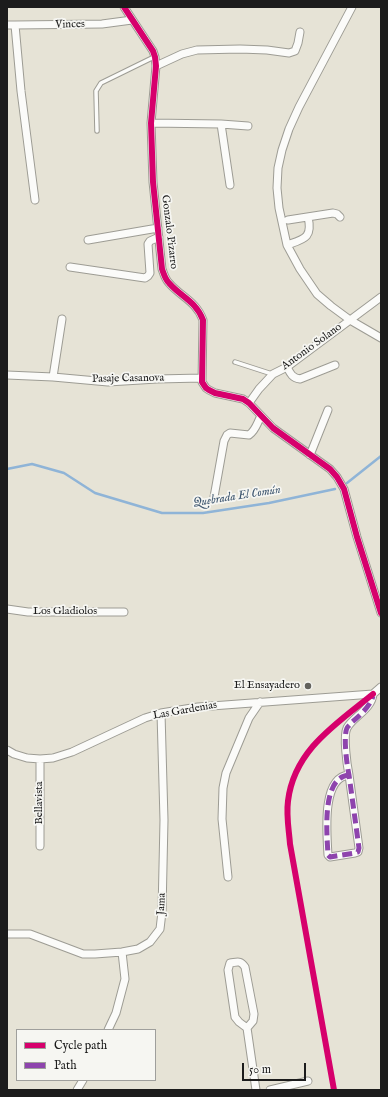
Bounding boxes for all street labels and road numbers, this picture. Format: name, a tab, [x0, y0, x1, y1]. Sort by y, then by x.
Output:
street label: Vinces	[55, 18, 85, 32]
street label: Gonzalo Pizarro	[158, 194, 180, 270]
street label: Antonio Solano	[279, 321, 345, 373]
street label: Pasaje Casanova	[92, 372, 164, 386]
street label: Los Gladiolos	[33, 605, 97, 619]
street label: Las Gardenias	[152, 699, 218, 723]
street label: Bellavista	[33, 781, 47, 825]
street label: Jama	[155, 893, 169, 915]

